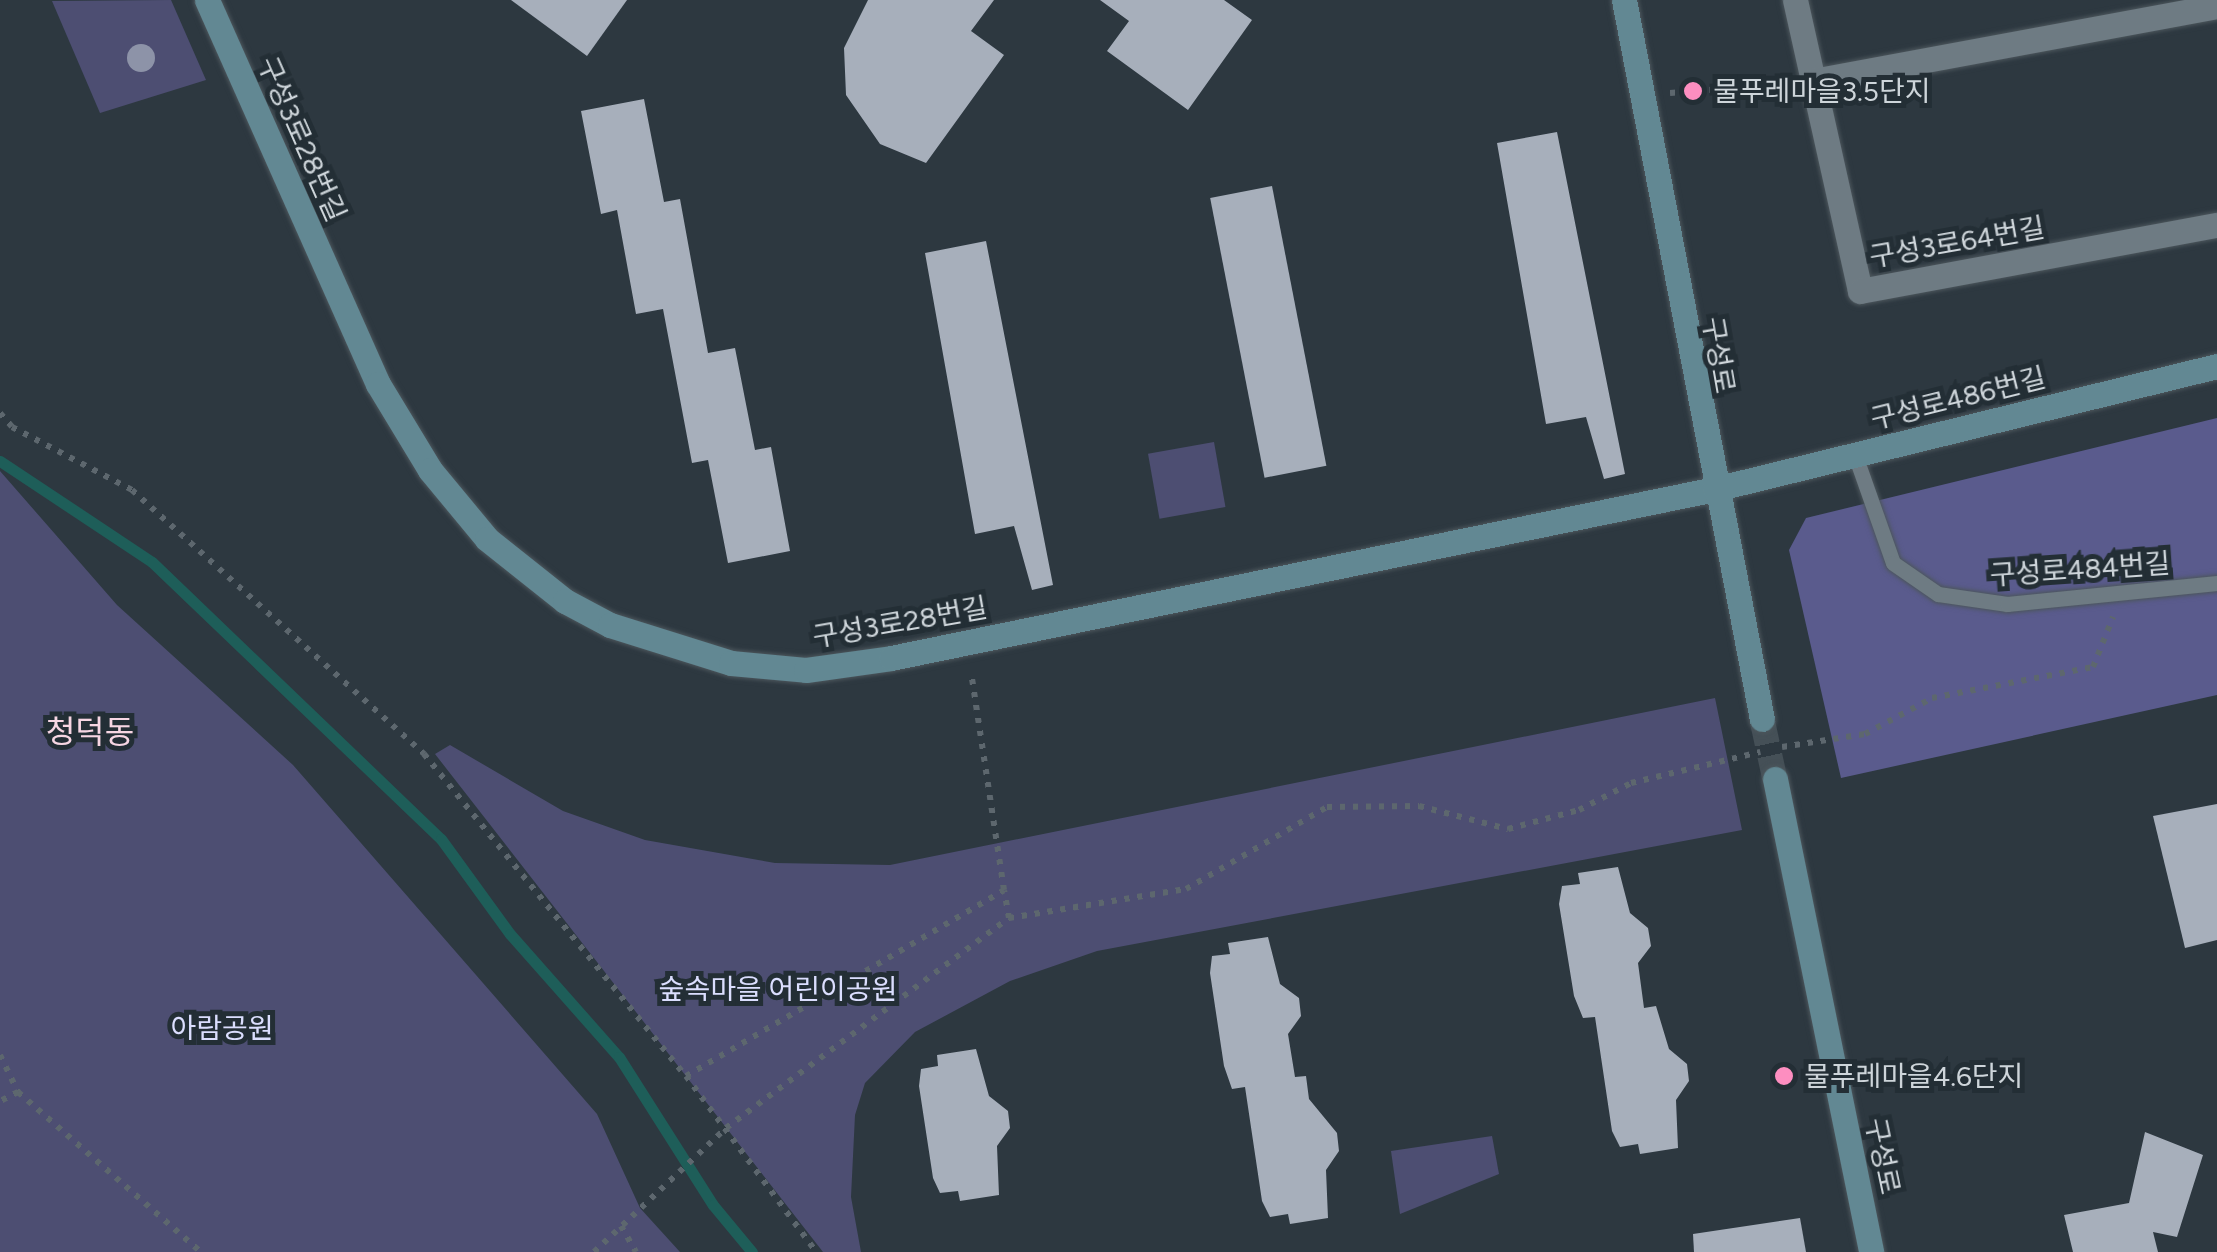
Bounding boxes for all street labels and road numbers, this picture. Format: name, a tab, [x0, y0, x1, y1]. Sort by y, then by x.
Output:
street label: 구성3로28번길	[251, 51, 353, 227]
street label: 구성3로64번길	[1867, 210, 2047, 274]
street label: 구성로	[1696, 314, 1742, 396]
street label: 구성로486번길	[1867, 360, 2049, 436]
street label: 구성로484번길	[1989, 546, 2171, 592]
street label: 구성3로28번길	[810, 590, 990, 654]
street label: 구성로	[1859, 1115, 1907, 1197]

